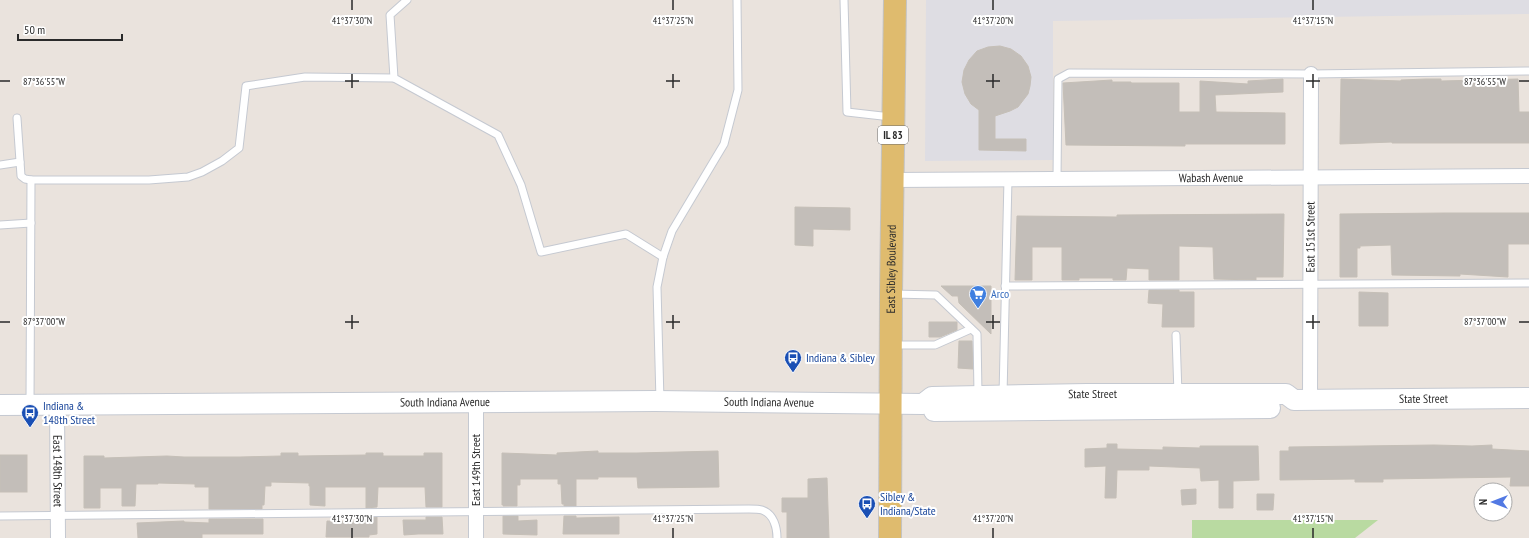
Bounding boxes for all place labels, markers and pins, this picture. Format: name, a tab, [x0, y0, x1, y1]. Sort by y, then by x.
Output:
supermarket icon: Arco	[968, 284, 988, 309]
place label: Arco	[991, 286, 1009, 301]
bus stop icon: Indiana & Sibley	[783, 348, 803, 373]
place label: Indiana & Sibley	[806, 350, 875, 365]
place label: Indiana & 148th Street	[43, 398, 96, 427]
bus stop icon: Indiana & 148th Street	[20, 403, 40, 428]
place label: Sibley & Indiana/State	[880, 489, 936, 518]
bus stop icon: Sibley & Indiana/State	[857, 494, 877, 519]

